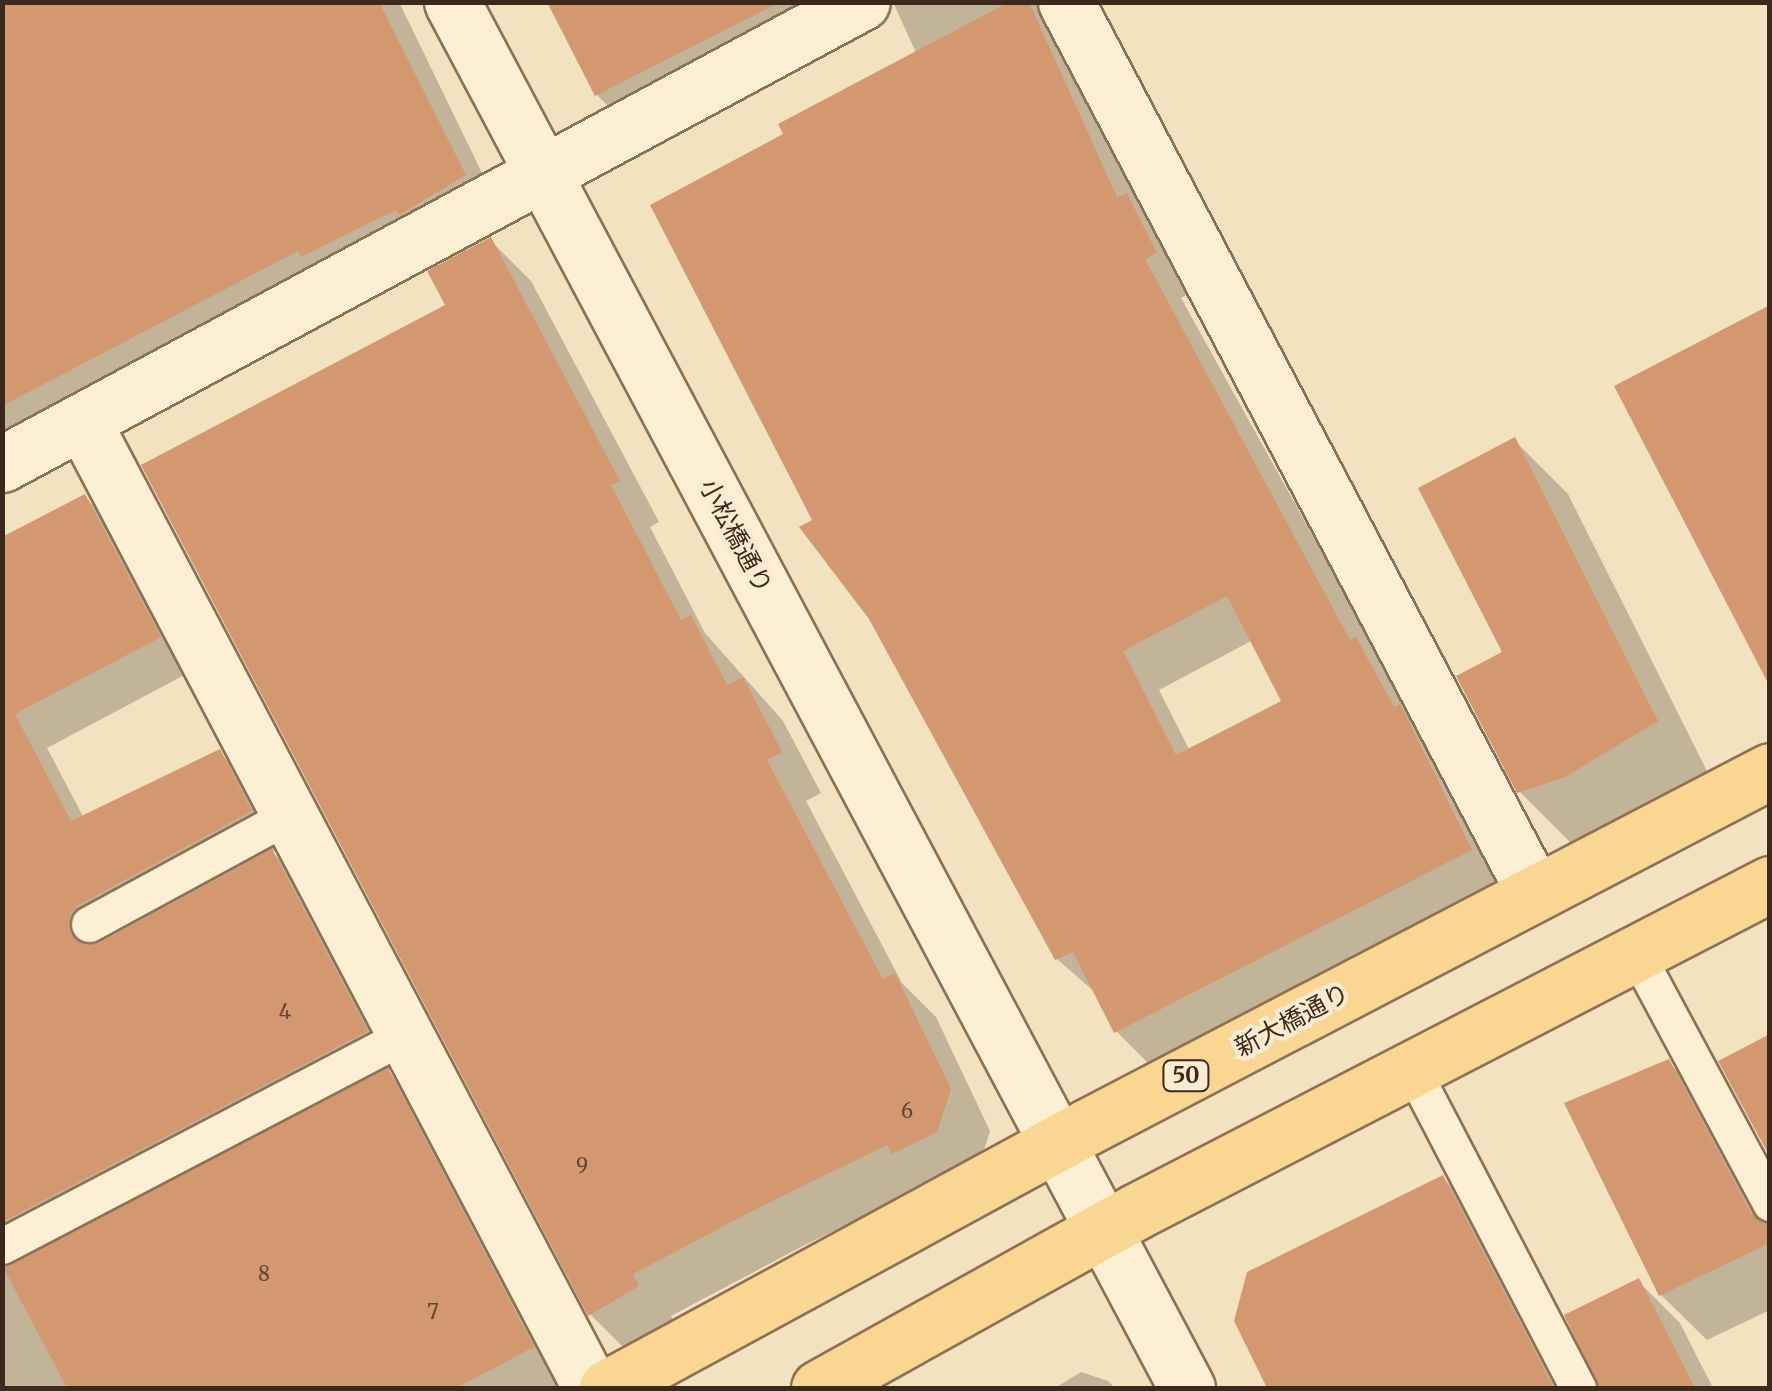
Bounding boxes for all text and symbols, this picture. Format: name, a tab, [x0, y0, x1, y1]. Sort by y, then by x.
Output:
street label: 小松橋通り	[693, 474, 779, 598]
street label: 新大橋通り	[1230, 977, 1354, 1063]
house number: 4	[279, 999, 291, 1023]
road number: 50	[1161, 1059, 1211, 1093]
house number: 6	[901, 1098, 913, 1122]
house number: 9	[576, 1153, 588, 1177]
house number: 8	[258, 1261, 270, 1285]
house number: 7	[427, 1299, 439, 1323]

